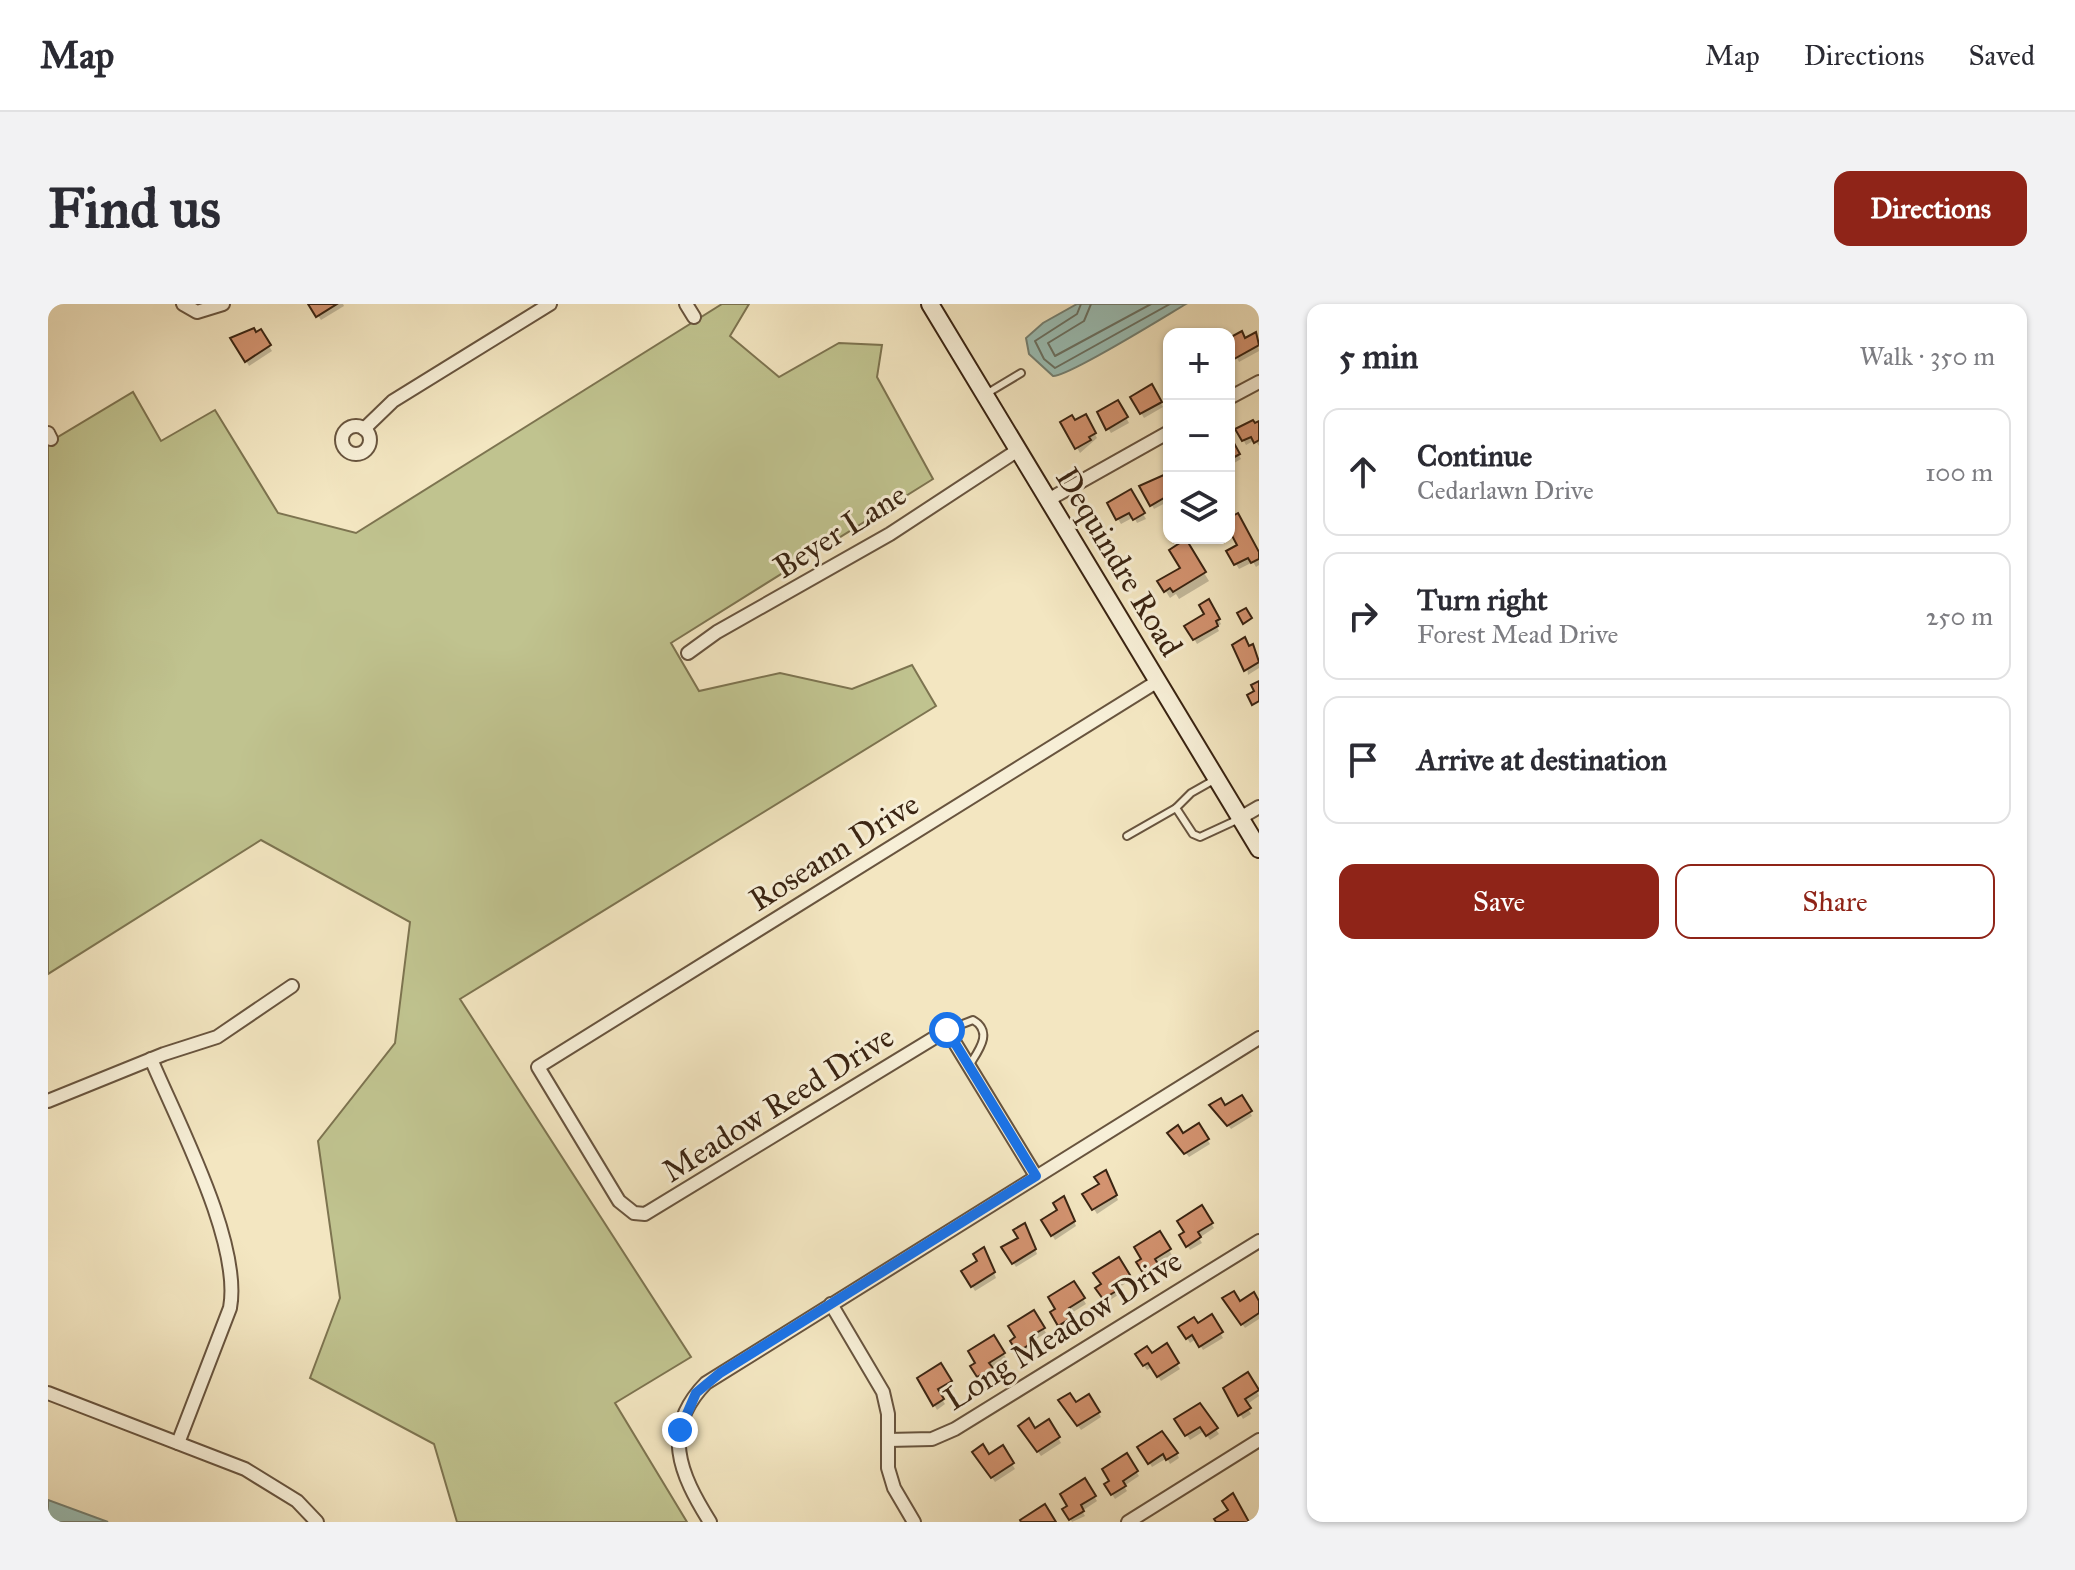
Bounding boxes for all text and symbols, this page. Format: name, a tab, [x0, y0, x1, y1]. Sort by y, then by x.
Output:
text: Map	[40, 32, 114, 78]
text: Map	[1705, 38, 1760, 73]
text: Directions	[1804, 38, 1925, 73]
text: Saved	[1969, 38, 2035, 73]
button: Directions	[1834, 171, 2027, 246]
text: Find us	[48, 174, 221, 242]
map controls	[1163, 328, 1235, 544]
button: +	[1163, 328, 1235, 400]
text: 5 min	[1339, 336, 1418, 377]
text: Walk · 350 m	[1860, 340, 1995, 372]
button: −	[1163, 400, 1235, 472]
text: Continue	[1417, 438, 1532, 474]
icon: ahead	[1341, 450, 1385, 494]
text: 100 m	[1925, 456, 1993, 488]
street label: Dequindre Road	[1047, 461, 1191, 663]
button: layers	[1163, 472, 1235, 544]
text: Cedarlawn Drive	[1417, 474, 1594, 506]
street label: Beyer Lane	[767, 475, 913, 587]
text: Turn right	[1417, 582, 1548, 618]
icon: right	[1341, 594, 1385, 638]
text: 250 m	[1926, 600, 1993, 632]
text: Forest Mead Drive	[1417, 618, 1618, 650]
icon: arrive	[1341, 738, 1385, 782]
text: Arrive at destination	[1417, 742, 1667, 778]
street label: Roseann Drive	[742, 784, 926, 920]
button: Save	[1339, 864, 1659, 939]
button: Share	[1675, 864, 1995, 939]
route start	[929, 1012, 965, 1048]
street label: Meadow Reed Drive	[655, 1017, 901, 1191]
street label: Long Meadow Drive	[937, 1241, 1189, 1419]
route end	[662, 1412, 698, 1448]

